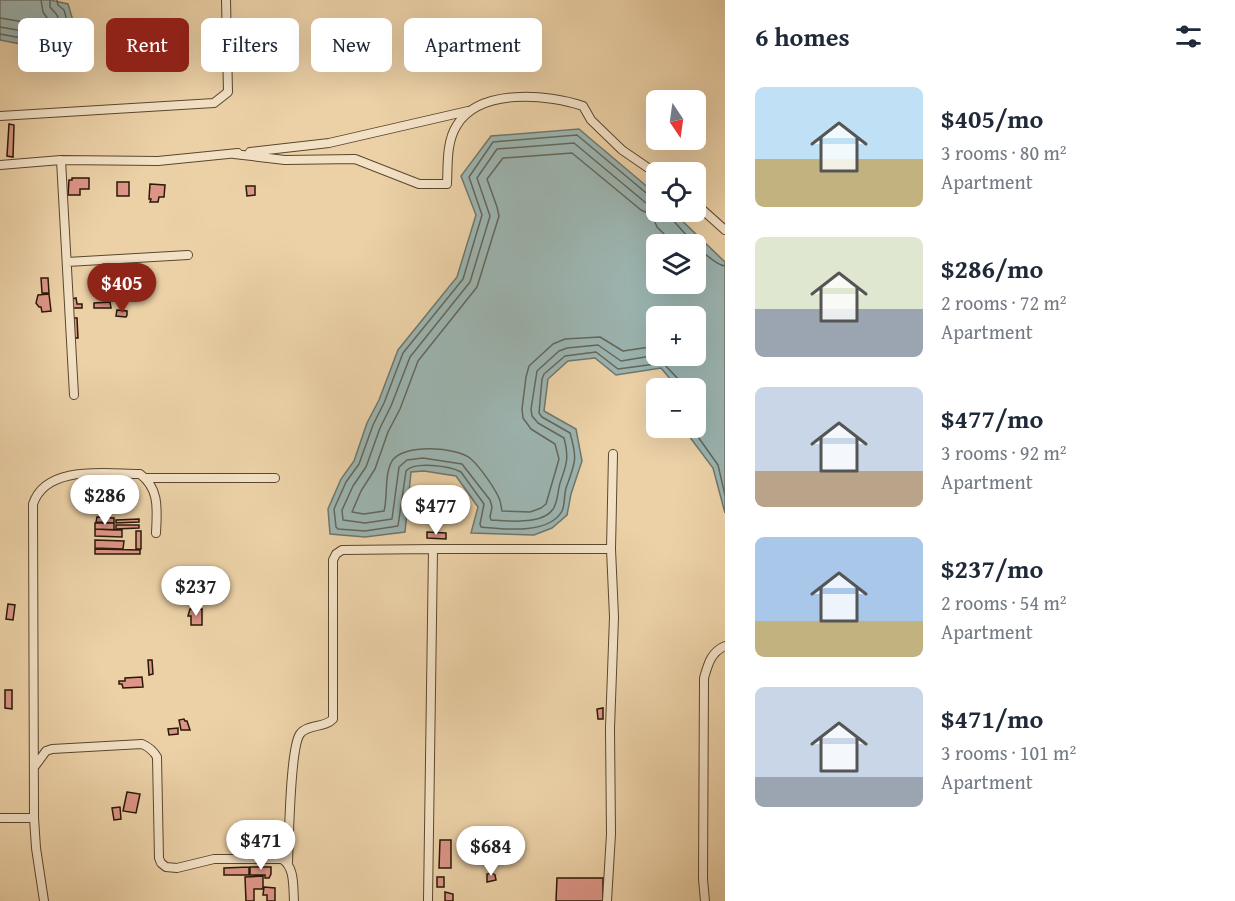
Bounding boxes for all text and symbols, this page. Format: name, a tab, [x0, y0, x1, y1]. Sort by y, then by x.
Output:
text: 6 homes	[755, 17, 850, 56]
chip: Buy	[18, 18, 94, 72]
chip: Rent	[106, 18, 189, 72]
chip: Filters	[201, 18, 299, 72]
chip: New	[311, 18, 392, 72]
chip: Apartment	[404, 18, 542, 72]
icon: filters	[1172, 20, 1205, 53]
north arrow	[646, 90, 706, 150]
map controls	[646, 90, 706, 438]
text: $405/mo	[941, 99, 1043, 138]
icon: home	[803, 111, 875, 183]
text: 3 rooms · 80 m²	[941, 138, 1067, 167]
button: locate	[646, 162, 706, 222]
text: Apartment	[941, 167, 1033, 196]
button: layers	[646, 234, 706, 294]
text: $286/mo	[941, 249, 1043, 288]
icon: home	[803, 261, 875, 333]
pin: $405	[86, 263, 158, 314]
text: $405	[101, 268, 143, 297]
text: 2 rooms · 72 m²	[941, 288, 1067, 317]
button: +	[646, 306, 706, 366]
text: Apartment	[941, 317, 1033, 346]
button: −	[646, 378, 706, 438]
text: $477/mo	[941, 399, 1043, 438]
icon: home	[803, 411, 875, 483]
text: 3 rooms · 92 m²	[941, 438, 1067, 467]
text: Apartment	[941, 467, 1033, 496]
pin: $286	[69, 475, 141, 526]
text: $286	[84, 480, 126, 509]
pin: $477	[400, 485, 472, 536]
text: $477	[415, 490, 457, 519]
text: $237/mo	[941, 549, 1043, 588]
icon: home	[803, 561, 875, 633]
pin: $237	[160, 566, 232, 617]
text: $237	[175, 571, 217, 600]
text: 2 rooms · 54 m²	[941, 588, 1067, 617]
text: Apartment	[941, 617, 1033, 646]
text: $471/mo	[941, 699, 1043, 738]
icon: home	[803, 711, 875, 783]
text: 3 rooms · 101 m²	[941, 738, 1076, 767]
text: Apartment	[941, 767, 1033, 796]
pin: $471	[225, 820, 297, 871]
text: $471	[240, 825, 282, 854]
pin: $684	[455, 826, 527, 877]
text: $684	[470, 831, 512, 860]

